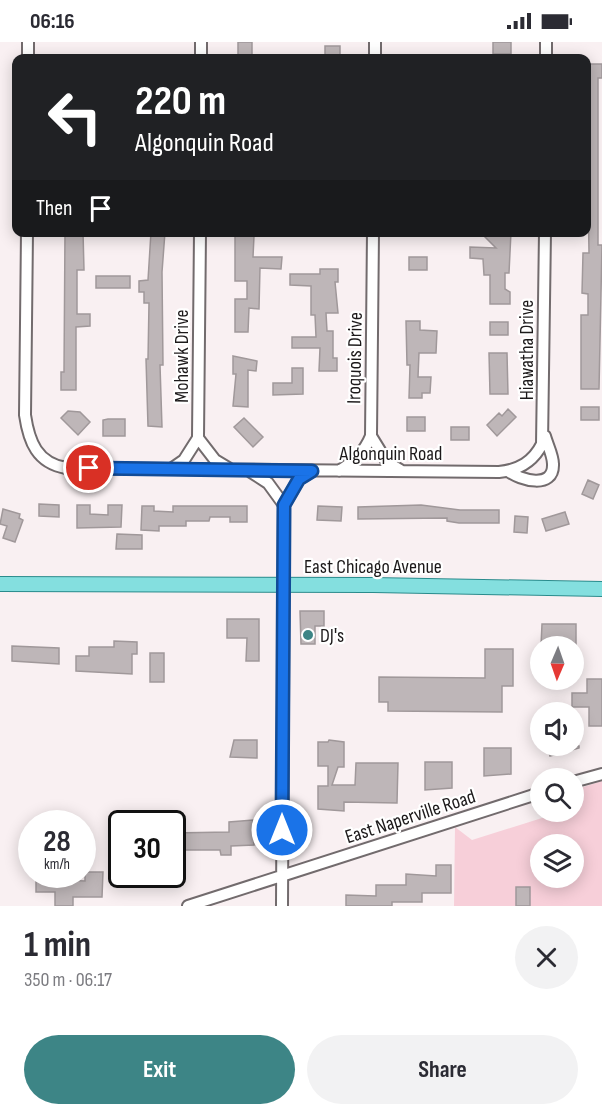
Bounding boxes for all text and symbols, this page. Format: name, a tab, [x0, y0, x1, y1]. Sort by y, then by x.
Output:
text: 06:16	[30, 8, 75, 35]
text: 220 m	[135, 76, 226, 127]
icon: left	[36, 78, 114, 156]
text: Algonquin Road	[135, 127, 274, 159]
icon: arrive	[84, 192, 117, 225]
text: Then	[36, 195, 72, 222]
street label: Hiawatha Drive	[515, 300, 539, 400]
street label: Mohawk Drive	[170, 309, 194, 403]
street label: Iroquois Drive	[342, 312, 368, 404]
pin	[63, 442, 114, 493]
street label: Algonquin Road	[339, 442, 442, 466]
icon: arrive	[72, 451, 105, 484]
street label: East Chicago Avenue	[304, 555, 442, 579]
place label: DJ's	[320, 624, 344, 648]
marker: DJ's	[301, 628, 315, 642]
north arrow	[530, 636, 584, 690]
map controls	[530, 636, 584, 888]
button: sound	[530, 702, 584, 756]
button: search	[530, 768, 584, 822]
street label: East Naperville Road	[342, 785, 479, 849]
position arrow	[250, 798, 314, 862]
speed limit sign: 30	[108, 810, 186, 888]
text: 28	[43, 824, 71, 860]
button: layers	[530, 834, 584, 888]
text: km/h	[44, 855, 70, 874]
text: 1 min	[24, 924, 91, 967]
button: close	[515, 926, 578, 989]
text: 350 m · 06:17	[24, 968, 112, 992]
button: Exit	[24, 1035, 295, 1104]
button: Share	[307, 1035, 578, 1104]

